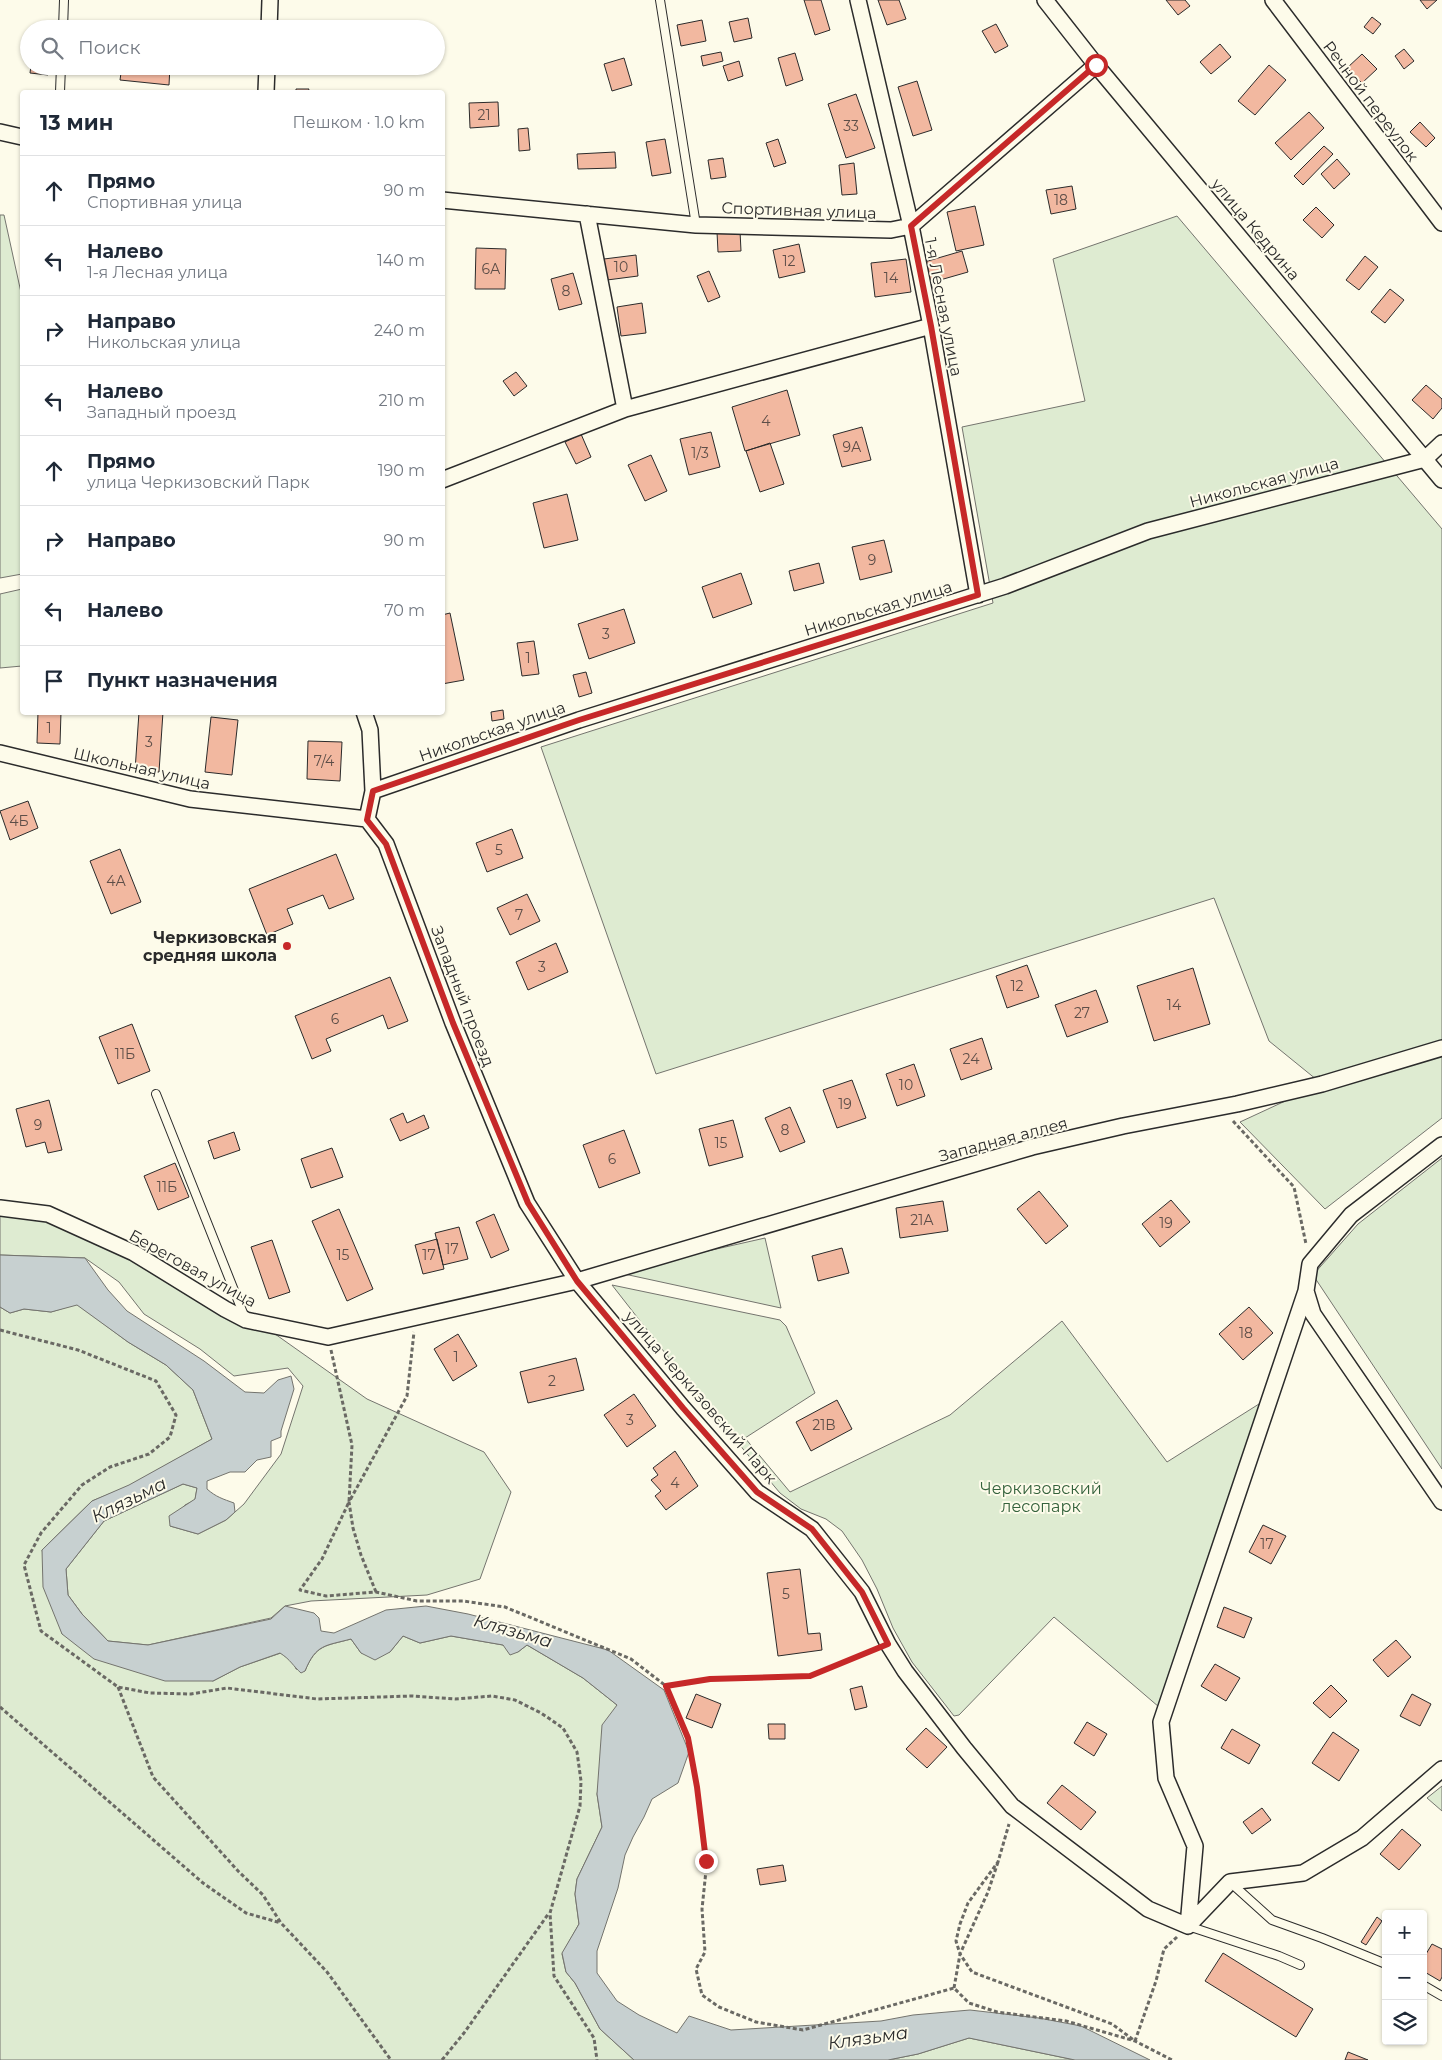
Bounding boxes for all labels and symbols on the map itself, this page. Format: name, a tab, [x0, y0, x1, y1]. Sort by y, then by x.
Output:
street label: Речной переулок	[1319, 37, 1423, 166]
route start	[1085, 54, 1108, 77]
house number: 21	[477, 106, 491, 124]
house number: 33	[843, 117, 859, 135]
street label: улица Кедрина	[1207, 174, 1304, 284]
house number: 18	[1054, 191, 1068, 209]
street label: Спортивная улица	[721, 198, 877, 223]
street label: 1-я Лесная улица	[921, 236, 966, 378]
house number: 12	[782, 252, 796, 270]
house number: 10	[614, 258, 628, 276]
house number: 6А	[481, 260, 501, 278]
house number: 14	[884, 269, 899, 287]
house number: 8	[562, 282, 571, 300]
house number: 4	[761, 412, 771, 430]
house number: 9А	[843, 438, 862, 456]
house number: 1/3	[691, 444, 709, 462]
street label: Никольская улица	[1187, 453, 1341, 512]
house number: 9	[868, 551, 876, 569]
street label: Никольская улица	[802, 577, 954, 640]
house number: 3	[602, 625, 610, 643]
house number: 1	[525, 649, 531, 667]
street label: Никольская улица	[416, 697, 568, 765]
house number: 1	[46, 719, 52, 737]
house number: 3	[145, 733, 153, 751]
street label: Школьная улица	[72, 744, 212, 793]
house number: 7/4	[314, 752, 335, 770]
house number: 4Б	[9, 812, 29, 830]
house number: 5	[495, 841, 503, 859]
house number: 4А	[106, 872, 126, 890]
house number: 7	[515, 906, 523, 924]
street label: Западный проезд	[427, 923, 498, 1069]
place label: Черкизовская средняя школа	[143, 928, 277, 965]
marker: Черкизовская средняя школа	[281, 940, 293, 952]
house number: 3	[538, 958, 546, 976]
house number: 12	[1010, 977, 1024, 995]
house number: 14	[1167, 996, 1182, 1014]
house number: 27	[1074, 1004, 1090, 1022]
house number: 6	[331, 1010, 340, 1028]
house number: 11Б	[115, 1045, 135, 1063]
house number: 24	[963, 1050, 980, 1068]
house number: 10	[899, 1076, 913, 1094]
house number: 19	[838, 1095, 852, 1113]
street label: Западная аллея	[937, 1113, 1070, 1166]
house number: 9	[34, 1116, 42, 1134]
house number: 8	[781, 1121, 790, 1139]
house number: 15	[715, 1134, 728, 1152]
house number: 6	[608, 1150, 617, 1168]
house number: 11Б	[157, 1178, 177, 1196]
house number: 21А	[910, 1211, 934, 1229]
house number: 19	[1159, 1214, 1173, 1232]
street label: Береговая улица	[126, 1226, 260, 1311]
house number: 17	[445, 1240, 459, 1258]
house number: 15	[337, 1246, 350, 1264]
house number: 17	[422, 1246, 436, 1264]
street label: улица Черкизовский Парк	[620, 1306, 781, 1488]
house number: 18	[1239, 1324, 1253, 1342]
house number: 1	[453, 1348, 459, 1366]
house number: 2	[548, 1372, 556, 1390]
house number: 3	[626, 1411, 634, 1429]
house number: 21В	[812, 1416, 836, 1434]
water label: Клязьма	[88, 1472, 170, 1528]
house number: 4	[670, 1474, 680, 1492]
park label: Черкизовский лесопарк	[980, 1479, 1102, 1516]
house number: 17	[1260, 1535, 1274, 1553]
house number: 5	[782, 1585, 790, 1603]
water label: Клязьма	[471, 1609, 555, 1653]
route end	[695, 1850, 718, 1873]
water label: Клязьма	[826, 2021, 910, 2055]

